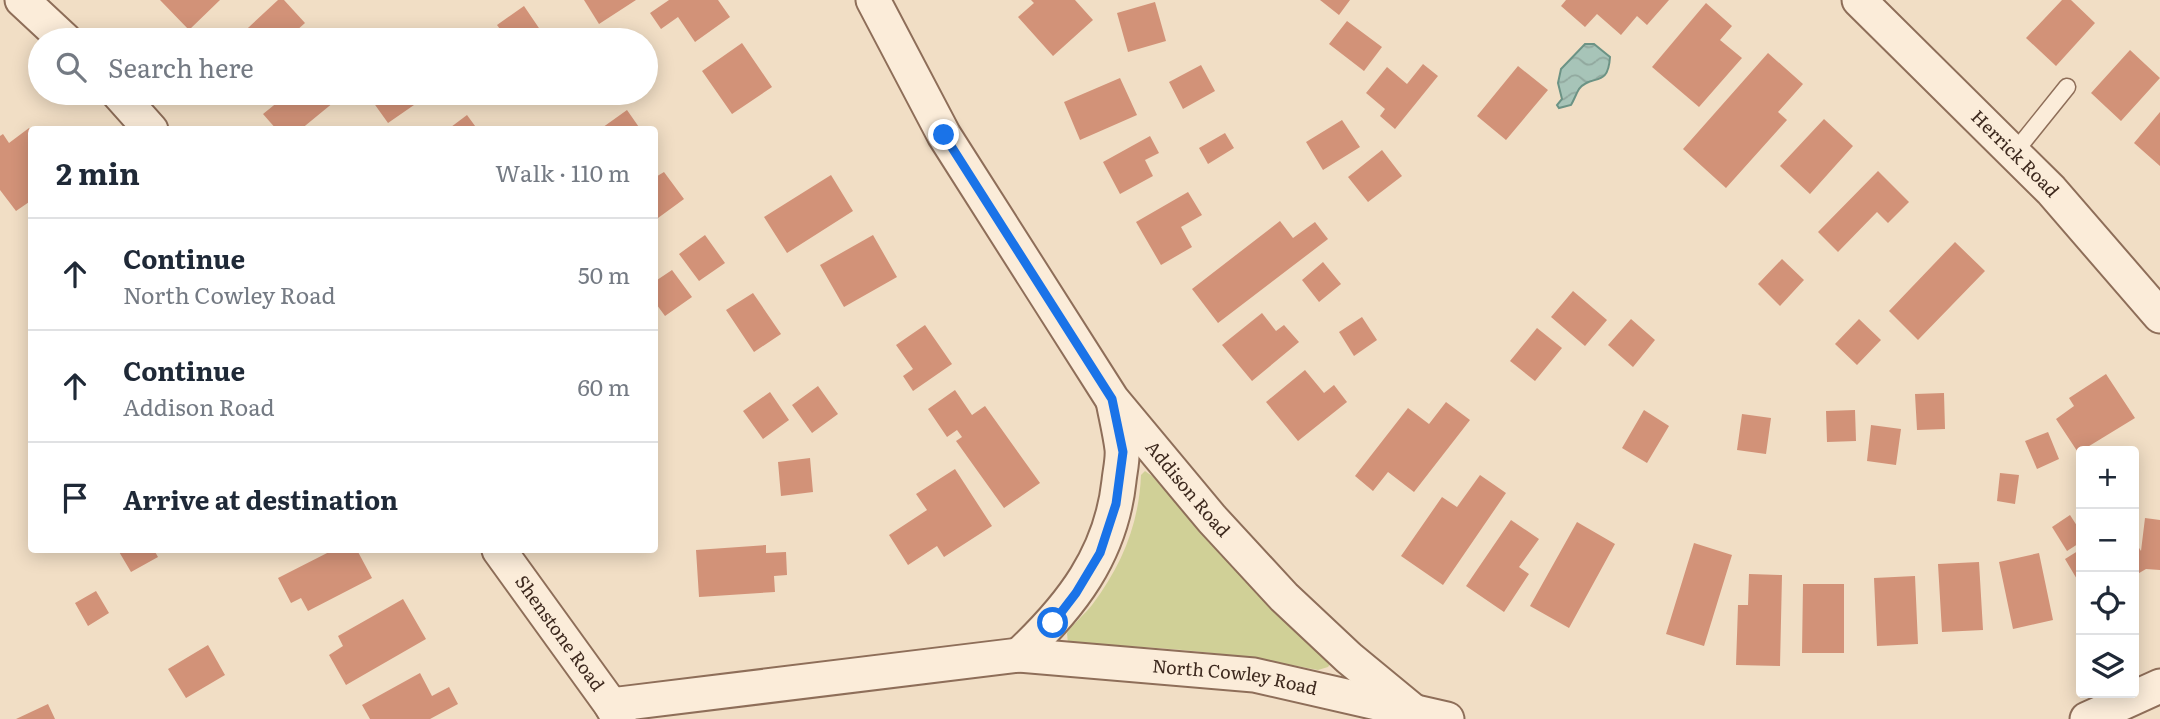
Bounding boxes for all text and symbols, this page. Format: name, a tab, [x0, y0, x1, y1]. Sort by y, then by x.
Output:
search box	[28, 28, 658, 105]
text: Search here	[108, 47, 254, 86]
icon: search	[52, 48, 90, 86]
street label: Herrick Road	[1966, 103, 2066, 202]
route end	[928, 119, 959, 150]
text: 2 min	[56, 150, 140, 194]
text: Walk · 110 m	[495, 155, 630, 189]
text: Continue	[123, 238, 245, 277]
icon: ahead	[56, 255, 94, 293]
text: 50 m	[578, 257, 630, 291]
text: North Cowley Road	[123, 277, 336, 311]
text: Continue	[123, 350, 245, 389]
icon: ahead	[56, 367, 94, 405]
text: 60 m	[577, 369, 630, 403]
text: Addison Road	[123, 389, 275, 423]
street label: Addison Road	[1140, 434, 1237, 542]
map controls	[2076, 446, 2139, 698]
button: +	[2076, 446, 2139, 509]
icon: arrive	[56, 479, 94, 517]
text: Arrive at destination	[123, 479, 398, 518]
button: −	[2076, 509, 2139, 572]
street label: Shenstone Road	[509, 569, 612, 696]
button: locate	[2076, 572, 2139, 635]
route start	[1037, 607, 1068, 638]
button: layers	[2076, 635, 2139, 698]
street label: North Cowley Road	[1151, 651, 1320, 701]

